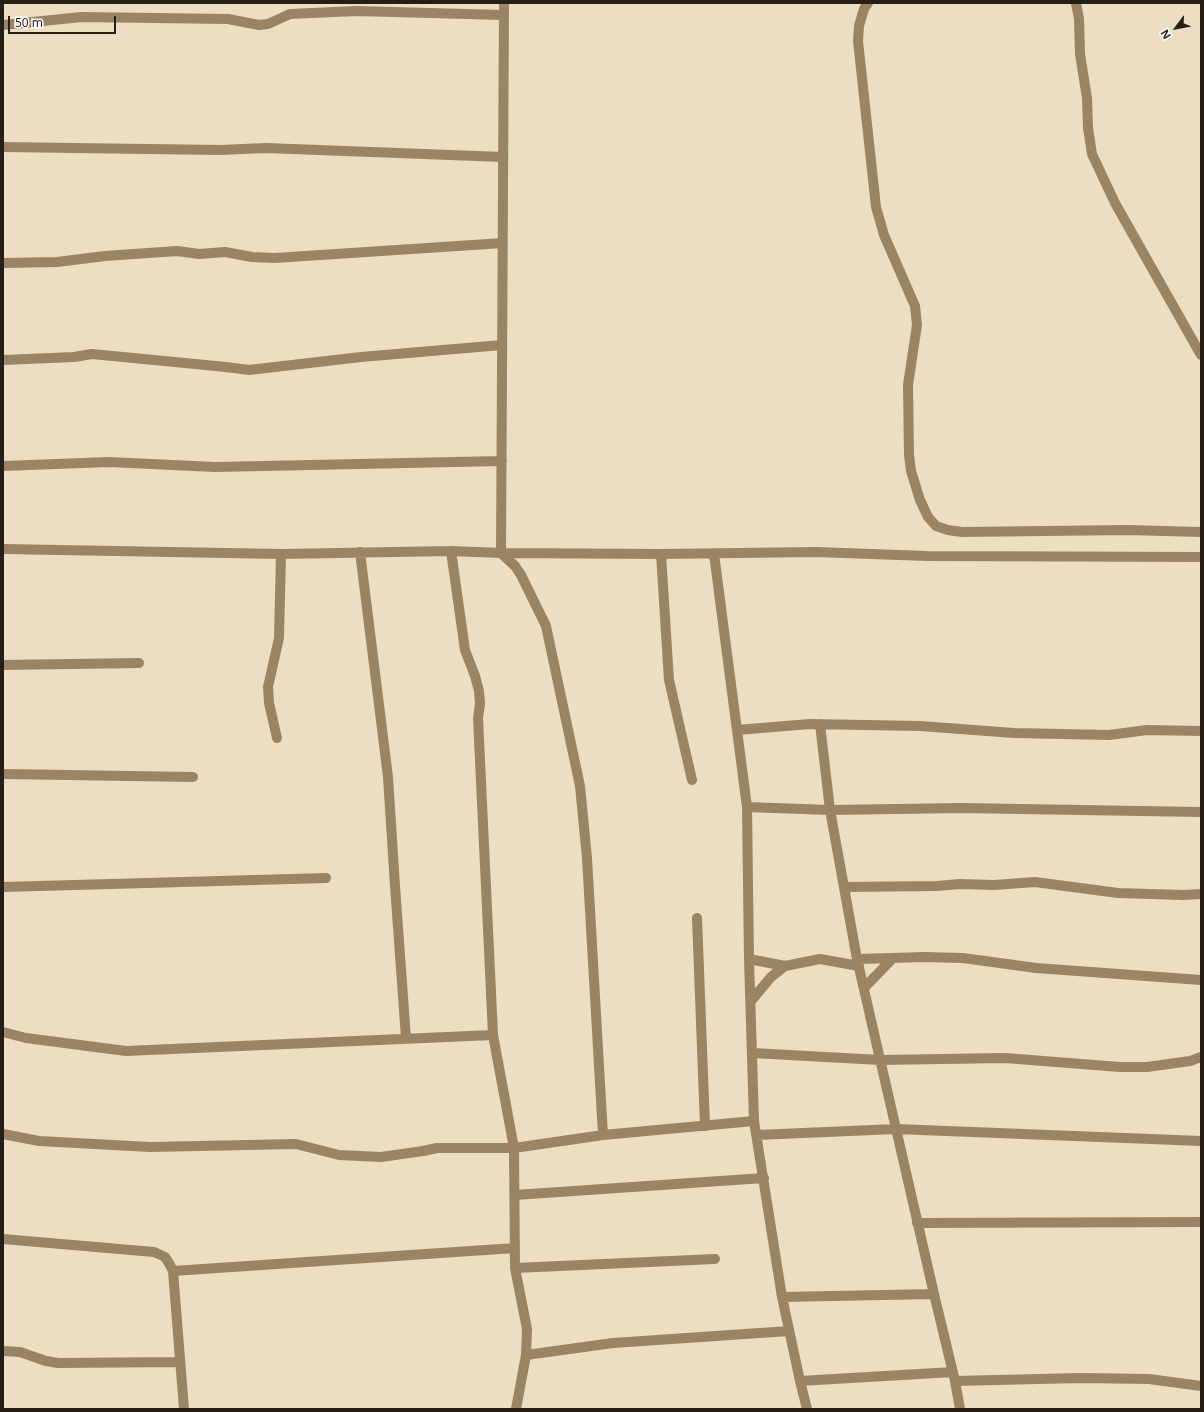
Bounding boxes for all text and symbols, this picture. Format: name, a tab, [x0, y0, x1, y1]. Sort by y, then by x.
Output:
scale bar	[10, 8, 118, 34]
north arrow	[1156, 8, 1196, 48]
text: 50 m	[15, 14, 43, 31]
text: N	[1157, 27, 1174, 42]

